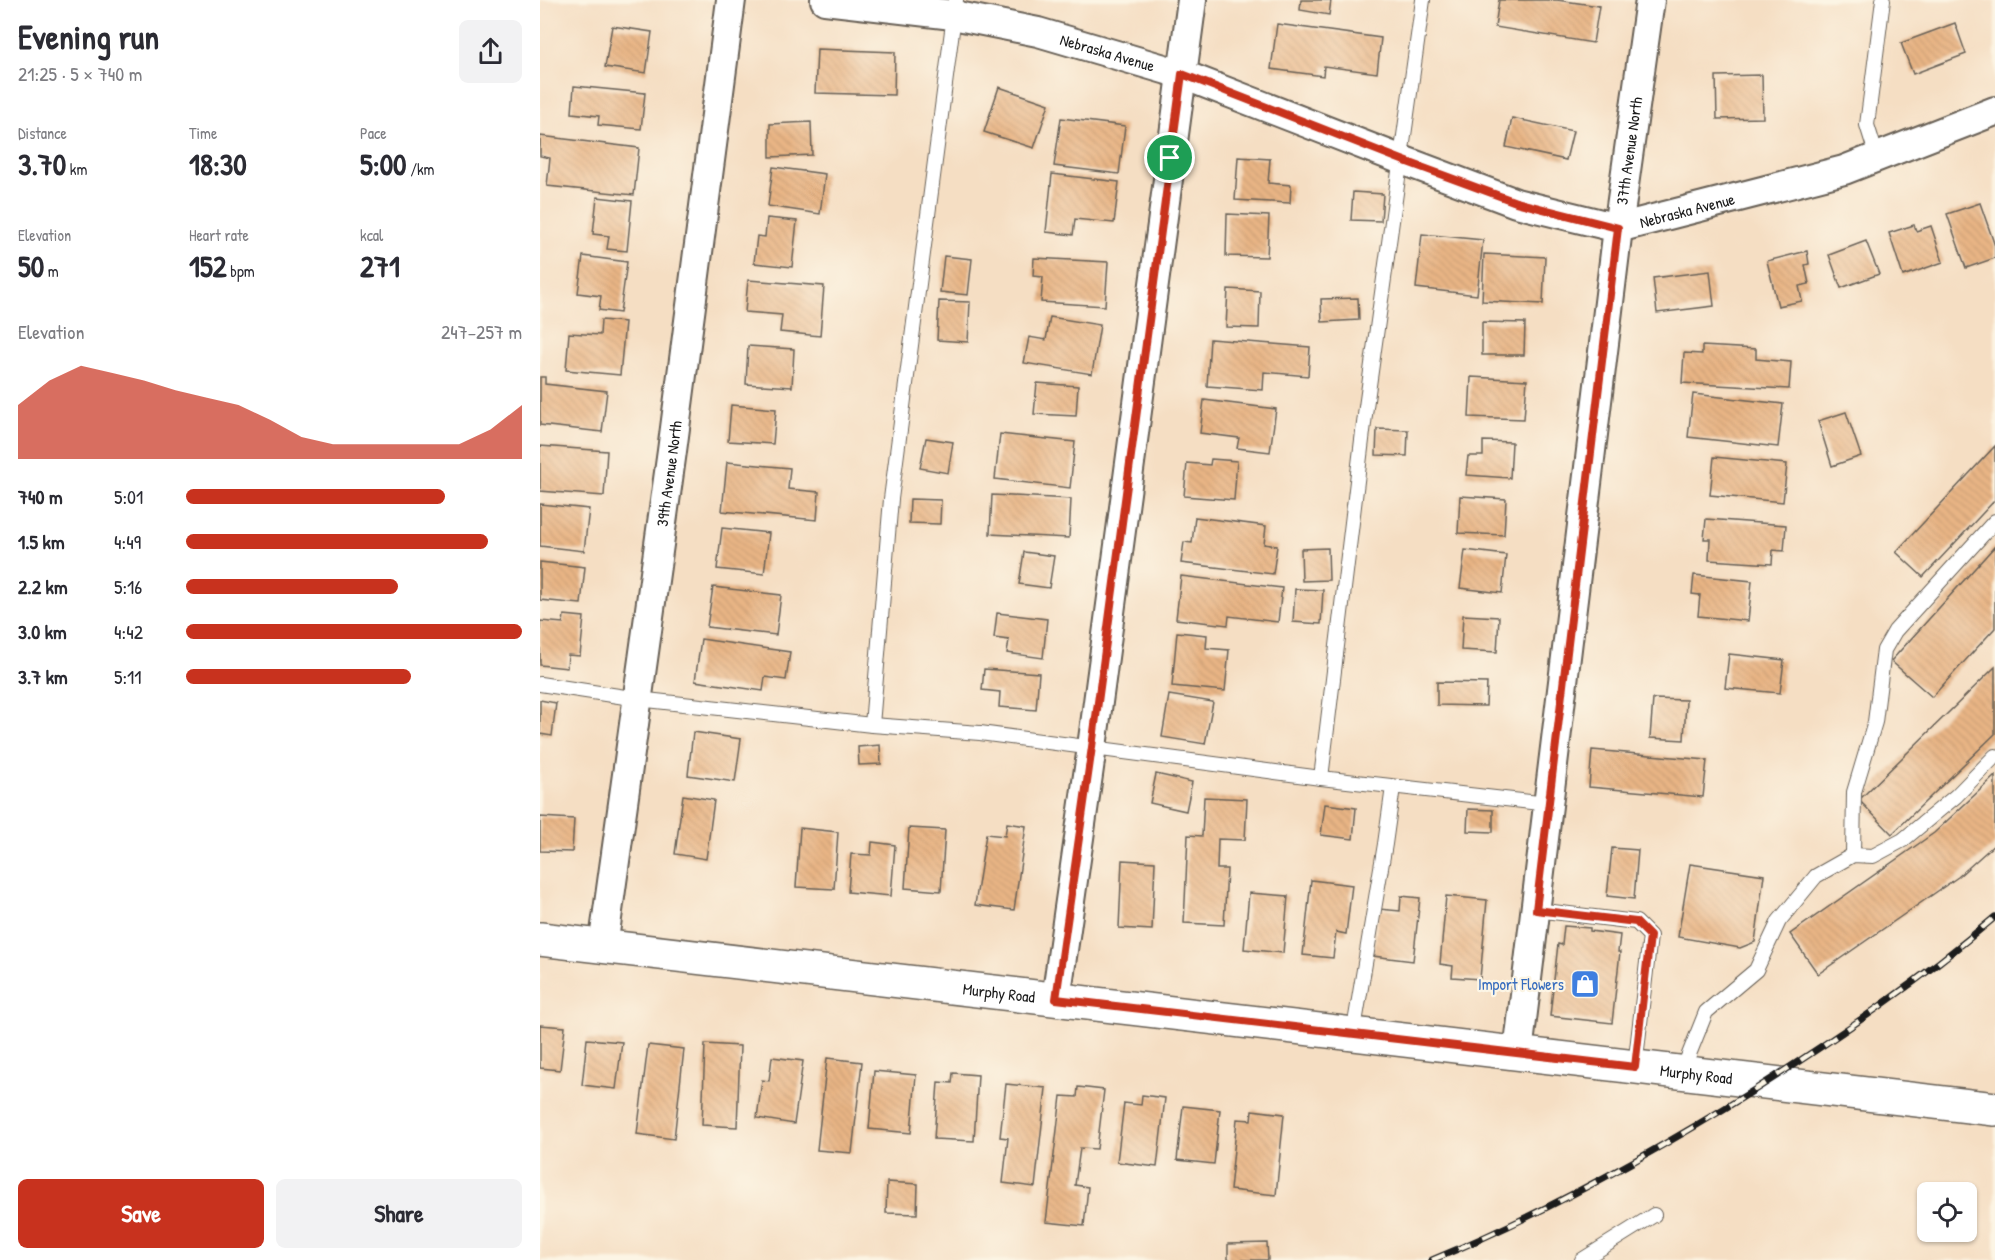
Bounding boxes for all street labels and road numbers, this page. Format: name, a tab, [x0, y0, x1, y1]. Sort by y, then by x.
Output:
street label: Nebraska Avenue	[1058, 28, 1158, 77]
street label: 37th Avenue North	[1610, 95, 1647, 206]
street label: Nebraska Avenue	[1637, 187, 1738, 233]
street label: 39th Avenue North	[651, 419, 687, 528]
street label: Murphy Road	[962, 977, 1036, 1008]
street label: Murphy Road	[1659, 1059, 1733, 1089]

